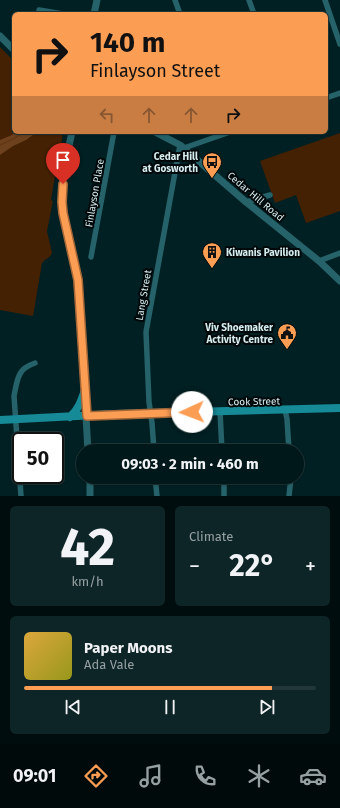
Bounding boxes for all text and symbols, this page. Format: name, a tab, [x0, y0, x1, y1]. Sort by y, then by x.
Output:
text: 140 m	[90, 26, 166, 59]
icon: right	[24, 28, 76, 80]
text: Finlayson Street	[90, 60, 220, 82]
icon: left	[96, 104, 118, 126]
icon: ahead	[138, 104, 160, 126]
icon: ahead	[180, 104, 202, 126]
icon: right	[222, 104, 244, 126]
pin	[46, 143, 80, 184]
icon: arrive	[52, 149, 74, 171]
place label: Cedar Hill at Gosworth	[142, 151, 198, 175]
bus stop icon: Cedar Hill at Gosworth	[201, 151, 223, 179]
street label: Finlayson Place	[83, 158, 107, 228]
street label: Cedar Hill Road	[225, 170, 286, 224]
building icon: Kiwanis Pavilion	[201, 241, 223, 269]
place label: Kiwanis Pavilion	[226, 247, 300, 259]
street label: Lang Street	[134, 269, 154, 321]
place label: Viv Shoemaker Activity Centre	[204, 322, 274, 346]
public building icon: Viv Shoemaker Activity Centre	[276, 322, 298, 350]
position arrow	[171, 391, 213, 433]
street label: Cook Street	[228, 396, 280, 408]
speed limit sign: 50	[12, 432, 64, 484]
text: 09:03 · 2 min · 460 m	[121, 455, 259, 473]
text: 42	[60, 516, 115, 579]
text: Climate	[189, 529, 233, 544]
text: 22°	[229, 548, 276, 584]
text: −	[189, 553, 200, 580]
text: +	[305, 553, 316, 580]
text: km/h	[71, 574, 104, 589]
text: Paper Moons	[84, 639, 172, 657]
text: Ada Vale	[84, 657, 134, 672]
icon: previous	[62, 696, 84, 718]
icon: pause	[159, 696, 181, 718]
icon: next	[256, 696, 278, 718]
icon: directions	[82, 762, 110, 790]
icon: music	[137, 762, 165, 790]
icon: phone	[191, 762, 219, 790]
icon: climate	[245, 762, 273, 790]
icon: car	[299, 762, 327, 790]
text: 09:01	[13, 765, 56, 787]

